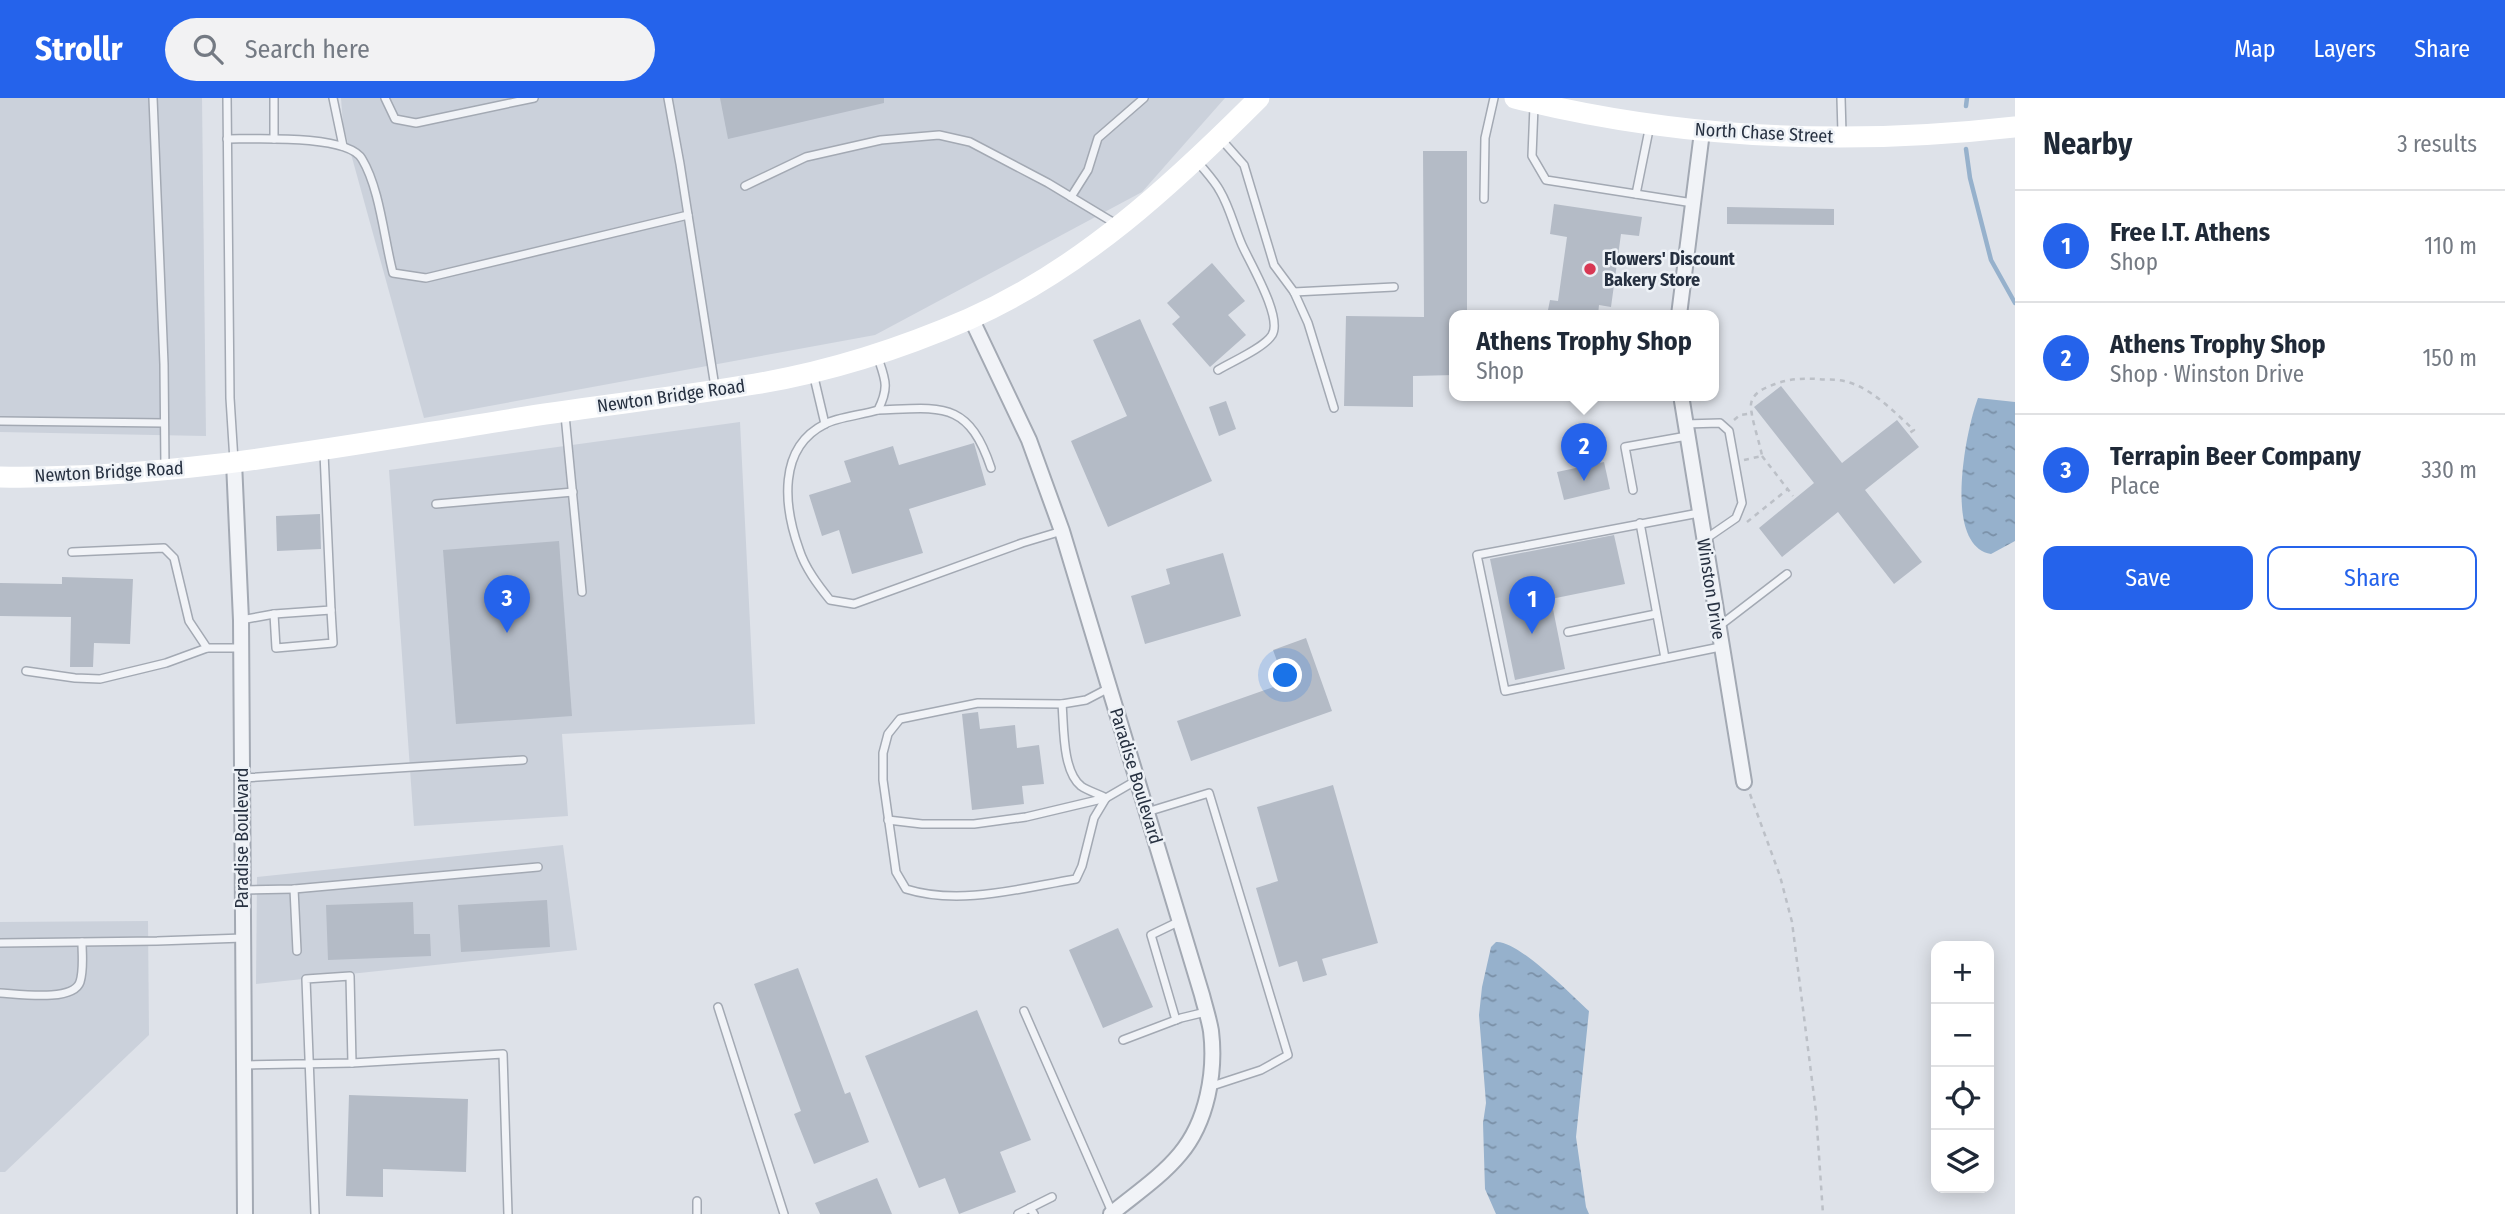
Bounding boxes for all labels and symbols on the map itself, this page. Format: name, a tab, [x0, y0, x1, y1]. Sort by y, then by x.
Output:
street label: North Chase Street	[1694, 118, 1834, 148]
place label: Flowers' Discount Bakery Store	[1604, 248, 1736, 291]
marker: Flowers' Discount Bakery Store	[1582, 261, 1598, 277]
street label: Newton Bridge Road	[596, 375, 746, 417]
pin: 2	[1561, 423, 1607, 481]
street label: Newton Bridge Road	[34, 457, 184, 487]
street label: Winston Drive	[1692, 537, 1730, 641]
pin: 3	[484, 575, 530, 633]
pin: 1	[1509, 576, 1555, 634]
your location	[1268, 658, 1302, 692]
street label: Paradise Boulevard	[1105, 705, 1167, 847]
street label: Paradise Boulevard	[231, 767, 253, 909]

